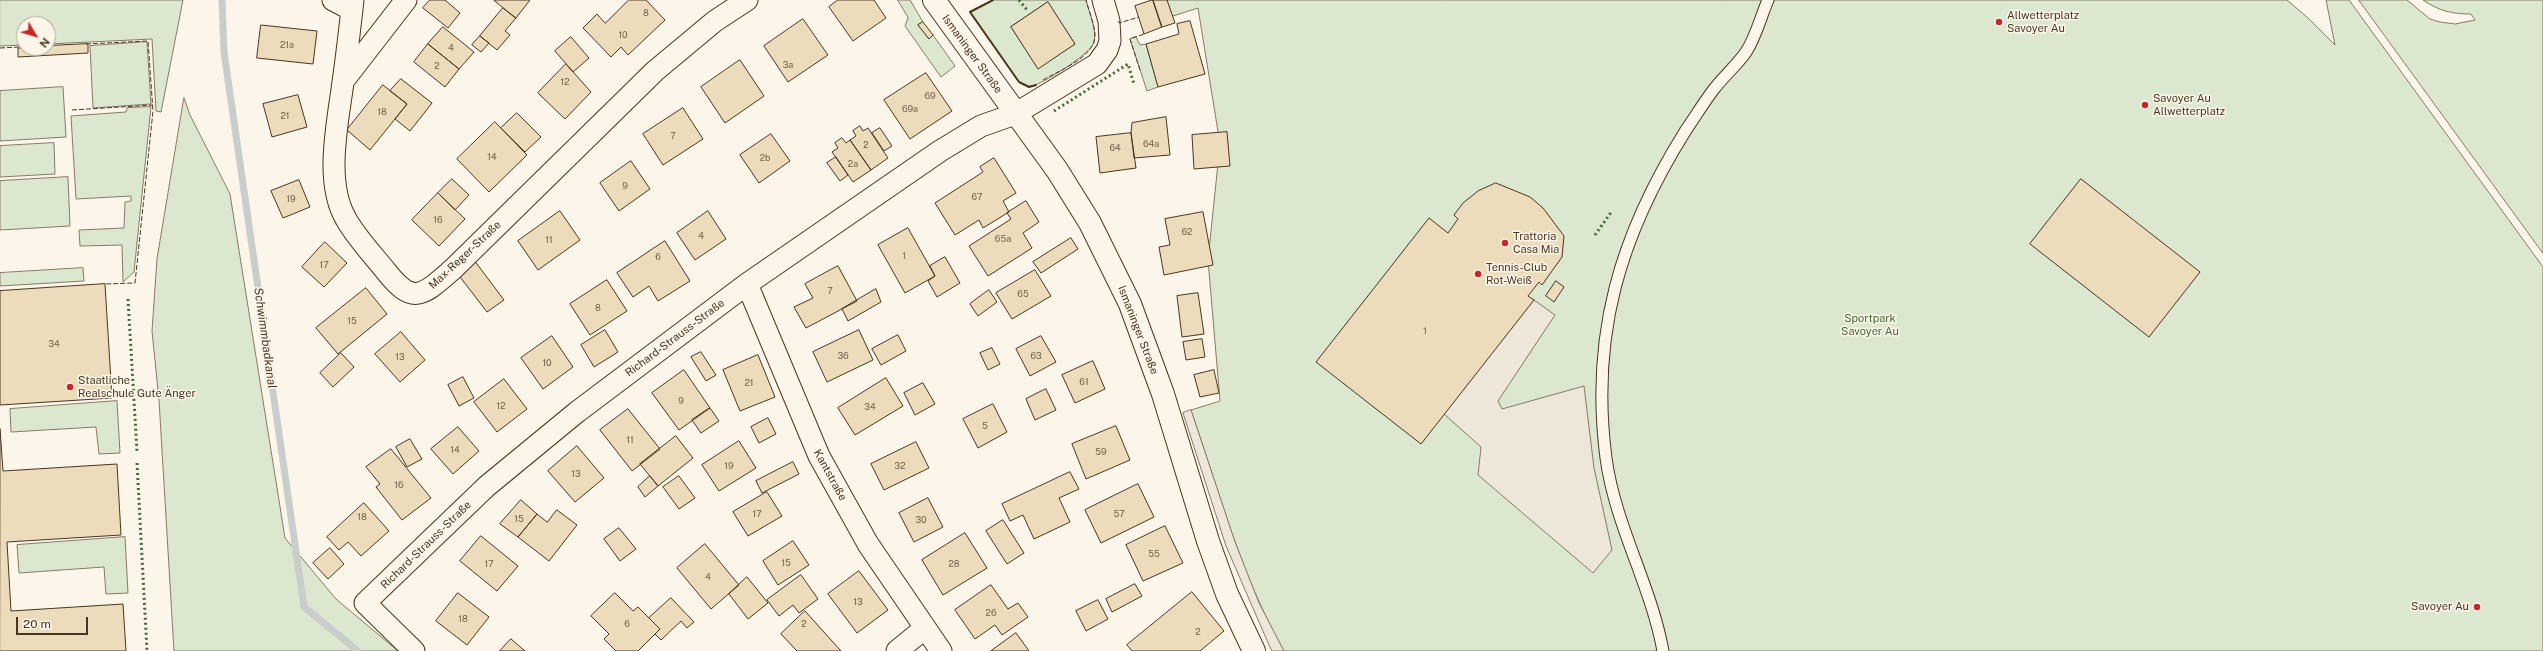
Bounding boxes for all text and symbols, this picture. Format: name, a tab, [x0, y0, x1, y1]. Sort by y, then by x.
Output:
house number: 8	[643, 8, 649, 18]
place label: Allwetterplatz Savoyer Au	[2007, 9, 2079, 35]
street label: Ismaninger Straße	[939, 12, 1005, 96]
north arrow	[16, 16, 56, 56]
marker: Allwetterplatz Savoyer Au	[1994, 17, 2004, 27]
house number: 10	[618, 30, 628, 40]
text: N	[37, 36, 52, 50]
house number: 21a	[280, 40, 294, 50]
house number: 4	[448, 43, 454, 53]
house number: 3a	[783, 60, 793, 70]
house number: 2	[434, 61, 440, 71]
house number: 12	[560, 77, 570, 87]
house number: 69	[924, 91, 936, 101]
place label: Savoyer Au Allwetterplatz	[2153, 92, 2225, 118]
marker: Savoyer Au Allwetterplatz	[2140, 100, 2150, 110]
house number: 69a	[902, 104, 918, 114]
house number: 18	[377, 107, 387, 117]
house number: 21	[280, 111, 290, 121]
house number: 7	[670, 131, 676, 141]
house number: 64a	[1143, 139, 1159, 149]
house number: 2	[863, 140, 869, 150]
house number: 64	[1109, 143, 1121, 153]
house number: 14	[487, 152, 497, 162]
house number: 2b	[760, 153, 770, 163]
house number: 2a	[848, 159, 858, 169]
house number: 9	[622, 181, 628, 191]
house number: 67	[972, 192, 982, 202]
house number: 19	[286, 194, 296, 204]
house number: 16	[433, 215, 443, 225]
street label: Max-Reger-Straße	[426, 218, 504, 292]
house number: 62	[1182, 227, 1192, 237]
place label: Trattoria Casa Mia	[1513, 230, 1559, 256]
house number: 4	[698, 231, 704, 241]
house number: 65a	[995, 234, 1011, 244]
house number: 11	[545, 235, 553, 245]
marker: Trattoria Casa Mia	[1500, 238, 1510, 248]
house number: 1	[902, 251, 906, 261]
house number: 6	[655, 252, 661, 262]
house number: 17	[319, 260, 329, 270]
place label: Tennis-Club Rot-Weiß	[1486, 261, 1547, 287]
marker: Tennis-Club Rot-Weiß	[1473, 269, 1483, 279]
street label: Ismaninger Straße	[1115, 284, 1161, 376]
water label: Schwimmbadkanal	[251, 286, 279, 390]
house number: 7	[827, 286, 833, 296]
house number: 65	[1017, 289, 1029, 299]
street label: Richard-Strauss-Straße	[623, 296, 727, 380]
house number: 8	[595, 303, 601, 313]
park label: Sportpark Savoyer Au	[1841, 312, 1899, 338]
house number: 15	[347, 316, 357, 326]
house number: 1	[1423, 326, 1427, 336]
house number: 34	[48, 339, 60, 349]
house number: 36	[837, 351, 849, 361]
house number: 63	[1030, 351, 1042, 361]
house number: 13	[395, 352, 405, 362]
house number: 10	[542, 358, 552, 368]
place label: Staatliche Realschule Gute Änger	[78, 374, 196, 400]
house number: 61	[1079, 377, 1089, 387]
house number: 21	[744, 378, 754, 388]
marker: Staatliche Realschule Gute Änger	[65, 382, 75, 392]
house number: 9	[678, 396, 684, 406]
house number: 12	[496, 401, 506, 411]
house number: 34	[864, 402, 876, 412]
house number: 5	[982, 421, 988, 431]
house number: 11	[626, 435, 634, 445]
house number: 14	[450, 445, 460, 455]
street label: Kantstraße	[811, 447, 849, 503]
house number: 59	[1095, 447, 1107, 457]
house number: 19	[724, 461, 734, 471]
house number: 32	[894, 461, 906, 471]
house number: 13	[571, 469, 581, 479]
house number: 16	[394, 480, 404, 490]
street label: Richard-Strauss-Straße	[378, 498, 474, 592]
house number: 17	[752, 509, 762, 519]
house number: 57	[1113, 509, 1125, 519]
house number: 18	[357, 512, 367, 522]
house number: 15	[514, 514, 524, 524]
house number: 30	[915, 515, 927, 525]
house number: 55	[1148, 549, 1160, 559]
house number: 15	[781, 558, 791, 568]
house number: 17	[484, 559, 494, 569]
house number: 28	[948, 559, 960, 569]
house number: 4	[705, 572, 711, 582]
house number: 13	[853, 597, 863, 607]
place label: Savoyer Au	[2411, 600, 2469, 614]
marker: Savoyer Au	[2472, 602, 2482, 612]
house number: 26	[986, 608, 996, 618]
scale bar	[18, 609, 90, 635]
house number: 18	[458, 614, 468, 624]
text: 20 m	[23, 617, 51, 631]
house number: 6	[624, 619, 630, 629]
house number: 2	[801, 619, 807, 629]
house number: 2	[1195, 627, 1201, 637]

